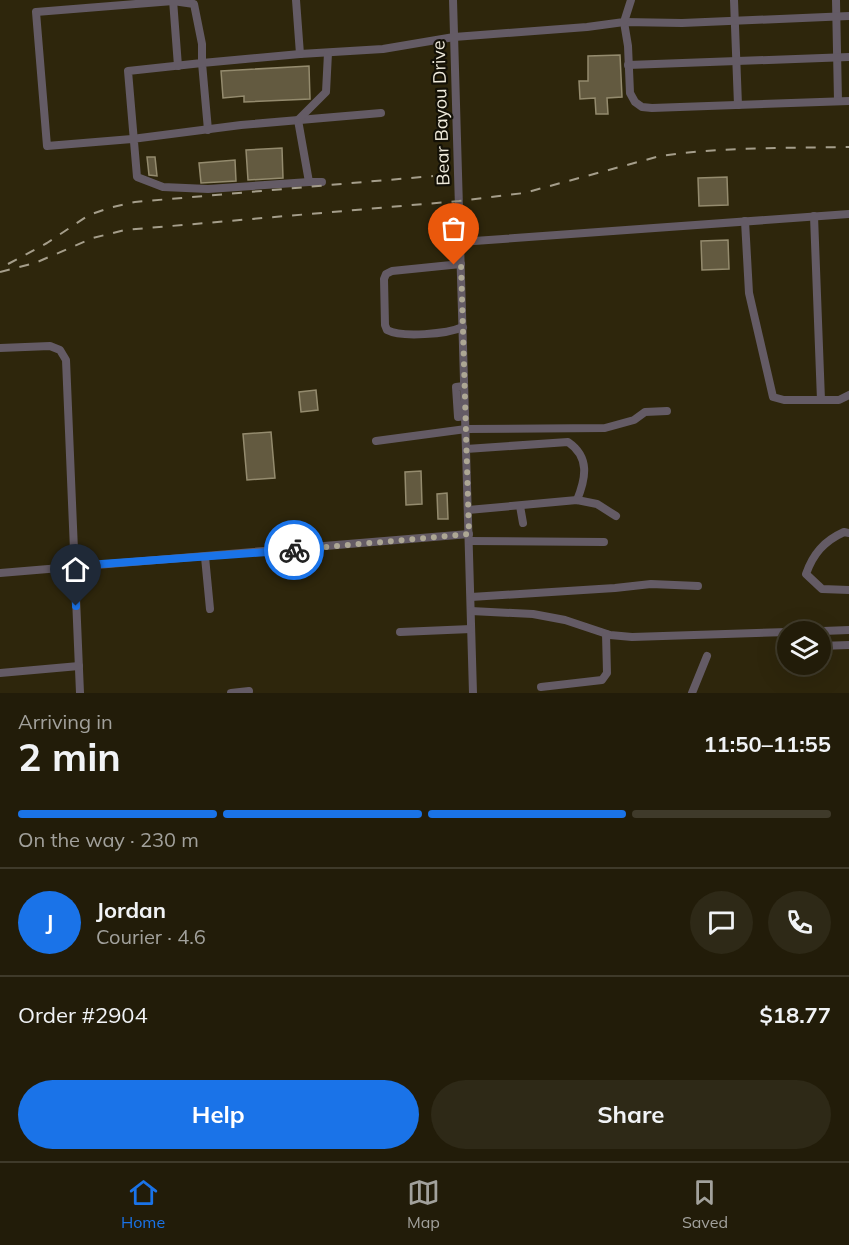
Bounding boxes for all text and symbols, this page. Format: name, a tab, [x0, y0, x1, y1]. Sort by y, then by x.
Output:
street label: Bear Bayou Drive	[426, 40, 455, 186]
pin	[428, 203, 479, 265]
icon: bag	[437, 212, 470, 245]
courier	[264, 520, 324, 580]
icon: bike	[278, 534, 311, 567]
pin	[50, 544, 101, 606]
icon: home	[59, 553, 92, 586]
map controls	[777, 621, 831, 675]
button: layers	[777, 621, 831, 675]
text: Arriving in	[18, 709, 113, 734]
text: 11:50–11:55	[703, 730, 831, 758]
text: 2 min	[18, 732, 121, 781]
text: On the way · 230 m	[18, 827, 199, 852]
button: chat	[690, 891, 753, 954]
button: phone	[768, 891, 831, 954]
text: Jordan	[96, 896, 166, 924]
text: J	[46, 908, 53, 936]
text: Courier · 4.6	[96, 924, 206, 949]
text: Order #2904	[18, 1001, 148, 1029]
text: $18.77	[760, 1001, 831, 1029]
button: Help	[18, 1080, 419, 1149]
button: Share	[431, 1080, 831, 1149]
tab: Home	[121, 1176, 165, 1232]
tab: Map	[407, 1176, 440, 1232]
tab: Saved	[682, 1176, 728, 1232]

